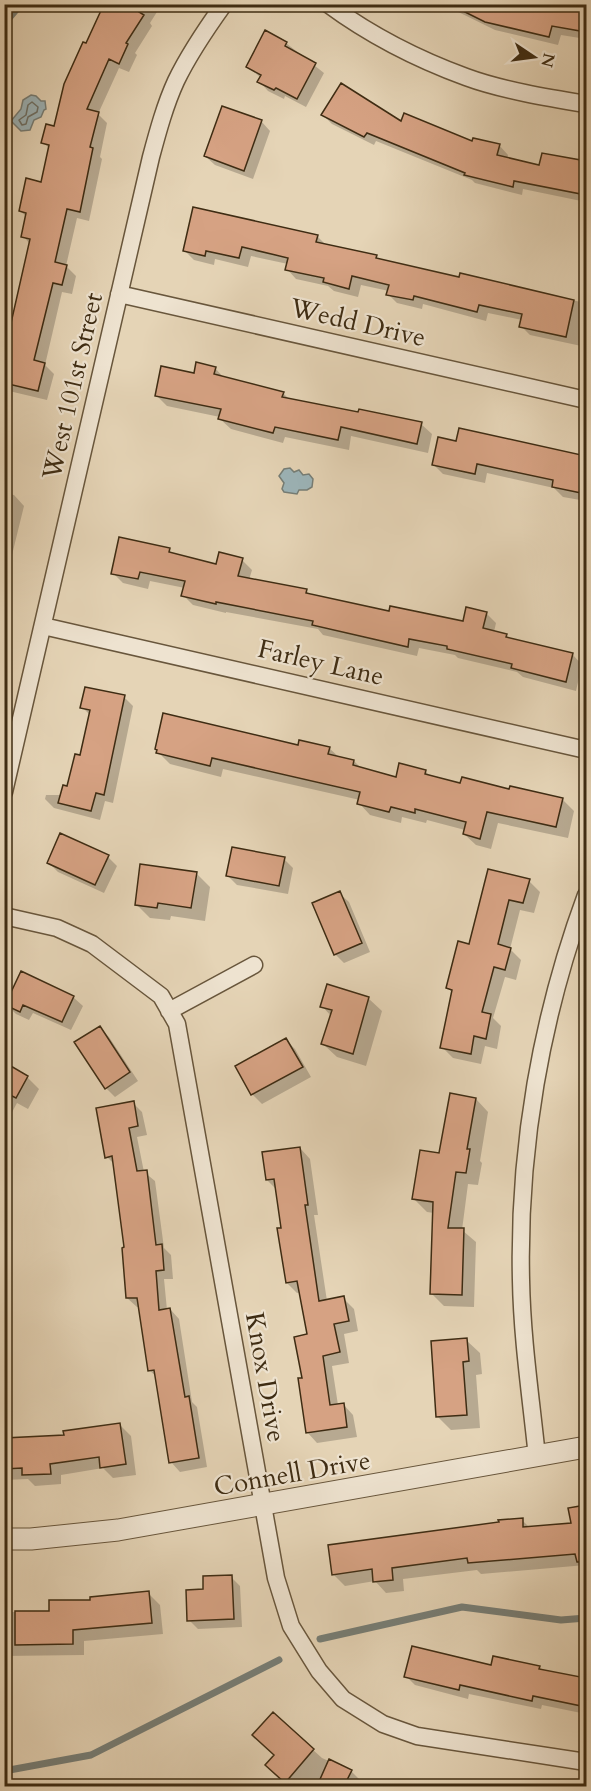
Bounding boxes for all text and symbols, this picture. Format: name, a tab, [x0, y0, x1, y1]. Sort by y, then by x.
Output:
north arrow	[504, 27, 564, 87]
text: N	[535, 51, 560, 69]
street label: West 101st Street	[34, 289, 111, 484]
street label: Wedd Drive	[286, 290, 429, 355]
street label: Farley Lane	[254, 631, 387, 694]
street label: Knox Drive	[237, 1310, 294, 1445]
street label: Connell Drive	[211, 1443, 373, 1504]

